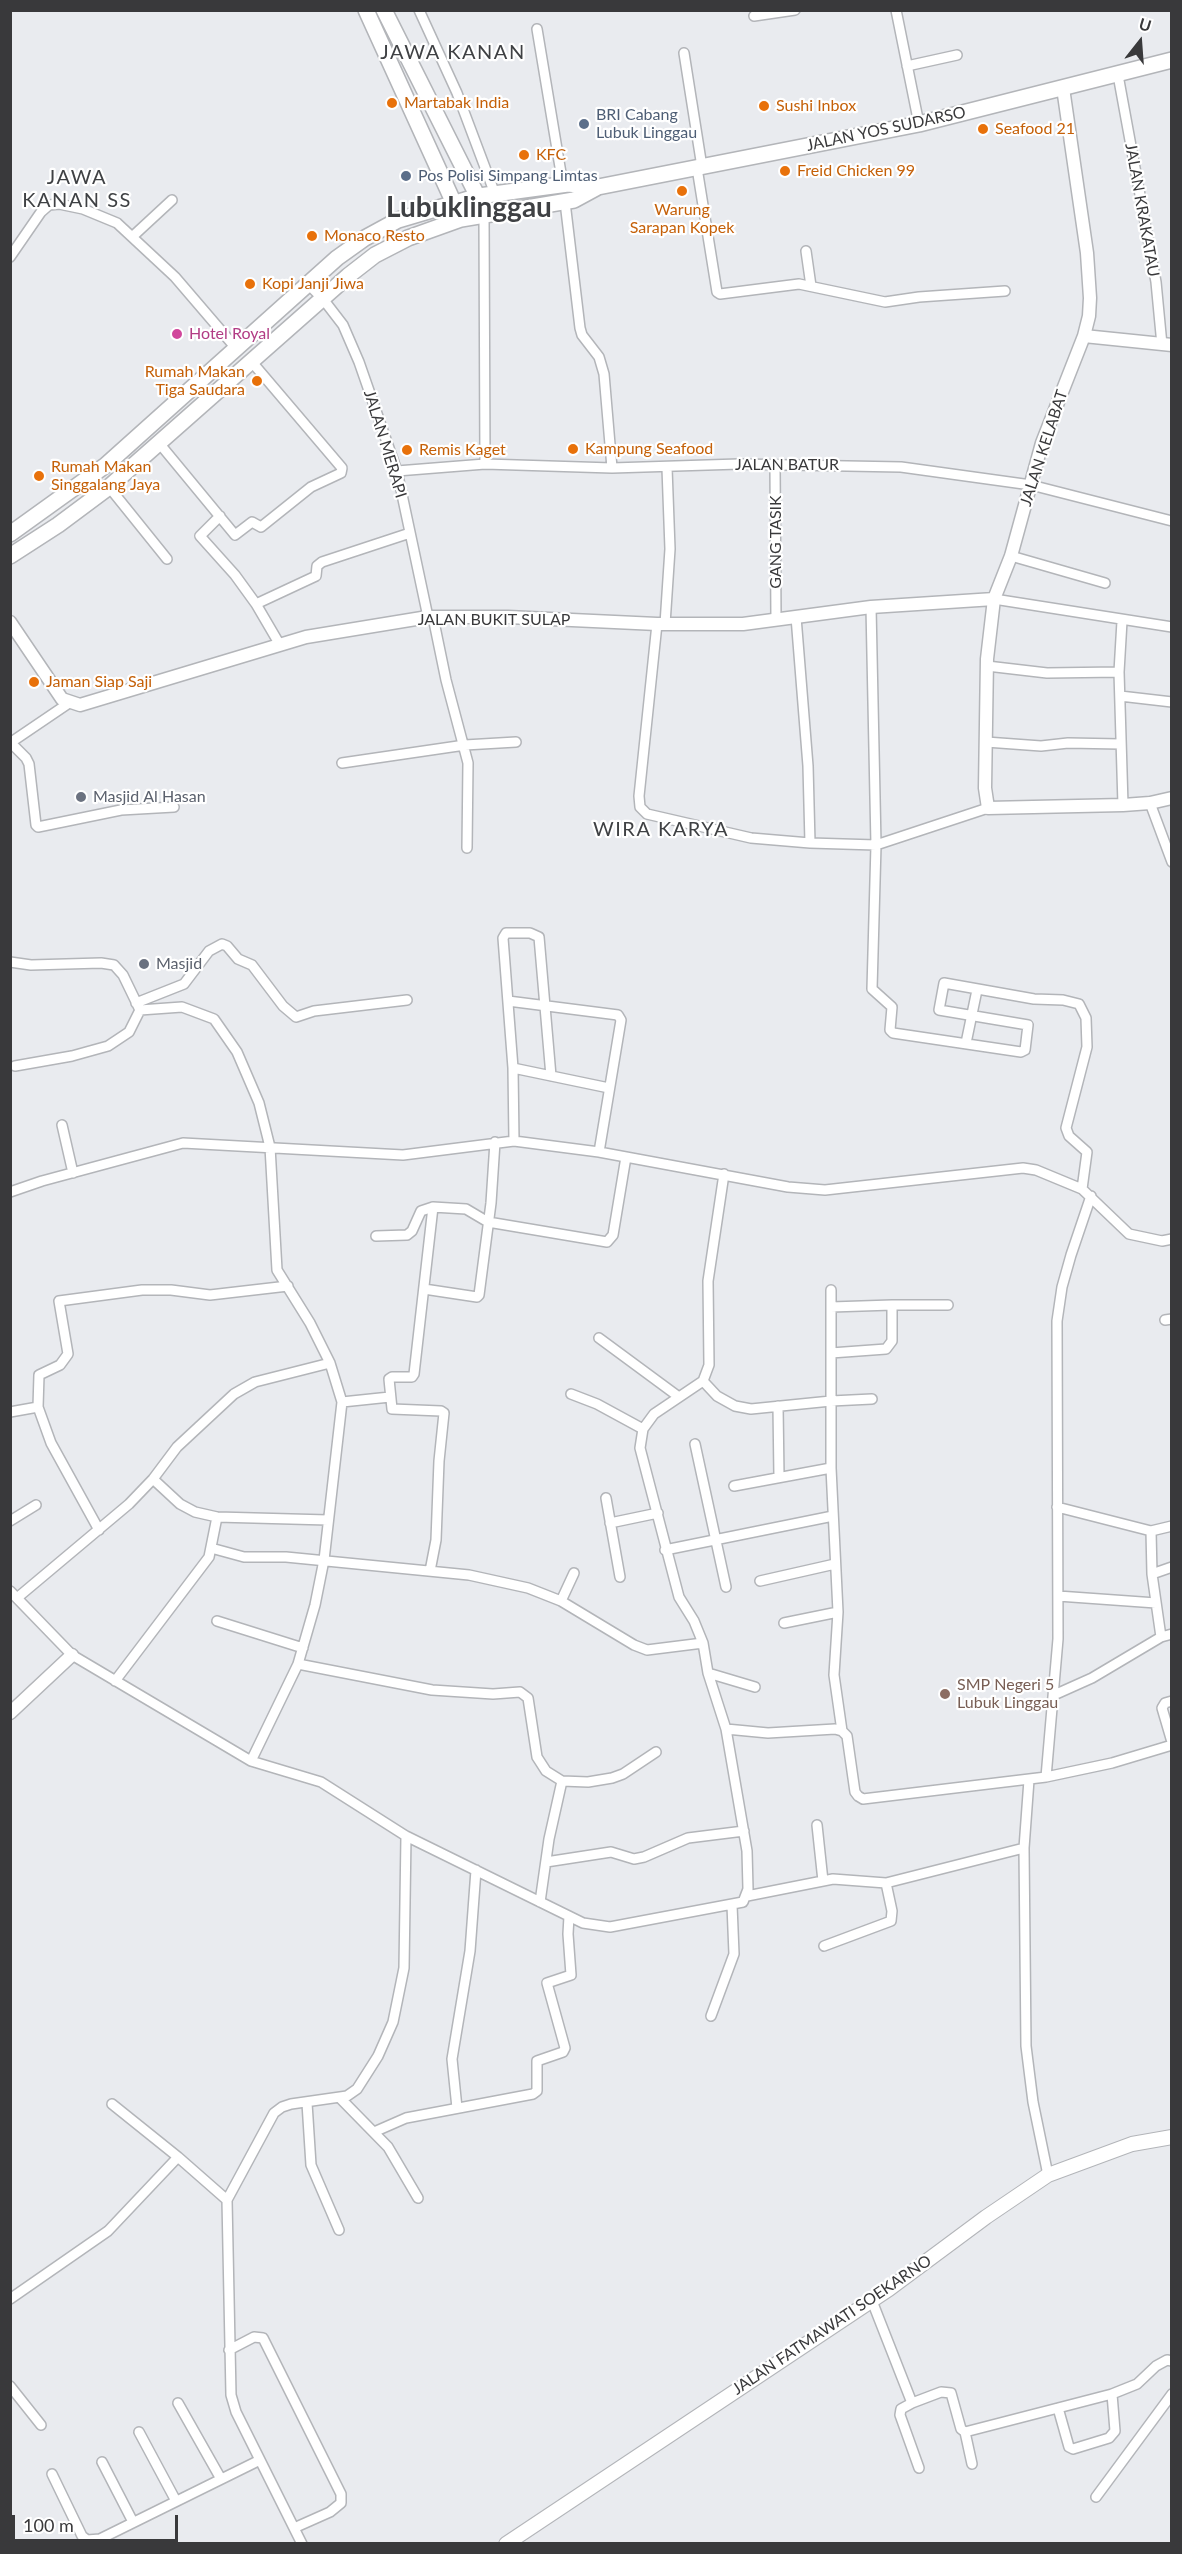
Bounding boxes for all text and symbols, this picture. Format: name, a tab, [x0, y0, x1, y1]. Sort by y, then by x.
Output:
north arrow	[1110, 12, 1170, 72]
text: U	[1137, 13, 1154, 35]
district label: JAWA KANAN	[380, 41, 526, 65]
place label: Martabak India	[404, 93, 509, 113]
marker: Martabak India	[385, 96, 399, 110]
place label: Sushi Inbox	[776, 96, 856, 116]
marker: Sushi Inbox	[757, 99, 771, 113]
street label: JALAN YOS SUDARSO	[805, 103, 967, 155]
place label: BRI Cabang Lubuk Linggau	[596, 105, 697, 143]
marker: BRI Cabang Lubuk Linggau	[577, 117, 591, 131]
place label: Seafood 21	[995, 119, 1075, 139]
marker: Seafood 21	[976, 122, 990, 136]
street label: JALAN KRAKATAU	[1121, 142, 1163, 278]
place label: KFC	[536, 145, 566, 165]
marker: KFC	[517, 148, 531, 162]
place label: Freid Chicken 99	[797, 161, 915, 181]
marker: Freid Chicken 99	[778, 164, 792, 178]
district label: JAWA KANAN SS	[22, 166, 132, 213]
place label: Pos Polisi Simpang Limtas	[418, 166, 598, 186]
marker: Pos Polisi Simpang Limtas	[399, 169, 413, 183]
marker: Warung Sarapan Kopek	[675, 184, 689, 198]
district label: Lubuklinggau	[386, 191, 552, 225]
place label: Warung Sarapan Kopek	[630, 200, 734, 238]
place label: Monaco Resto	[324, 226, 425, 246]
marker: Monaco Resto	[305, 229, 319, 243]
place label: Kopi Janji Jiwa	[262, 274, 364, 294]
marker: Kopi Janji Jiwa	[243, 277, 257, 291]
place label: Hotel Royal	[189, 324, 270, 344]
marker: Hotel Royal	[170, 327, 184, 341]
place label: Rumah Makan Tiga Saudara	[145, 362, 245, 400]
marker: Rumah Makan Tiga Saudara	[250, 374, 264, 388]
street label: JALAN KELABAT	[1016, 387, 1072, 509]
street label: JALAN MERAPI	[359, 388, 411, 500]
place label: Kampung Seafood	[585, 439, 713, 459]
place label: Remis Kaget	[419, 440, 506, 460]
marker: Kampung Seafood	[566, 442, 580, 456]
marker: Remis Kaget	[400, 443, 414, 457]
street label: JALAN BATUR	[735, 455, 839, 475]
place label: Rumah Makan Singgalang Jaya	[51, 457, 160, 495]
marker: Rumah Makan Singgalang Jaya	[32, 469, 46, 483]
street label: GANG TASIK	[766, 495, 786, 589]
street label: JALAN BUKIT SULAP	[418, 610, 570, 630]
place label: Jaman Siap Saji	[46, 672, 152, 692]
marker: Jaman Siap Saji	[27, 675, 41, 689]
place label: Masjid Al Hasan	[93, 787, 206, 807]
marker: Masjid Al Hasan	[74, 790, 88, 804]
district label: WIRA KARYA	[593, 818, 729, 842]
place label: Masjid	[156, 954, 202, 974]
marker: Masjid	[137, 957, 151, 971]
place label: SMP Negeri 5 Lubuk Linggau	[957, 1675, 1058, 1713]
marker: SMP Negeri 5 Lubuk Linggau	[938, 1687, 952, 1701]
street label: JALAN FATMAWATI SOEKARNO	[729, 2251, 935, 2399]
scale bar	[15, 2503, 182, 2541]
text: 100 m	[23, 2514, 74, 2536]

